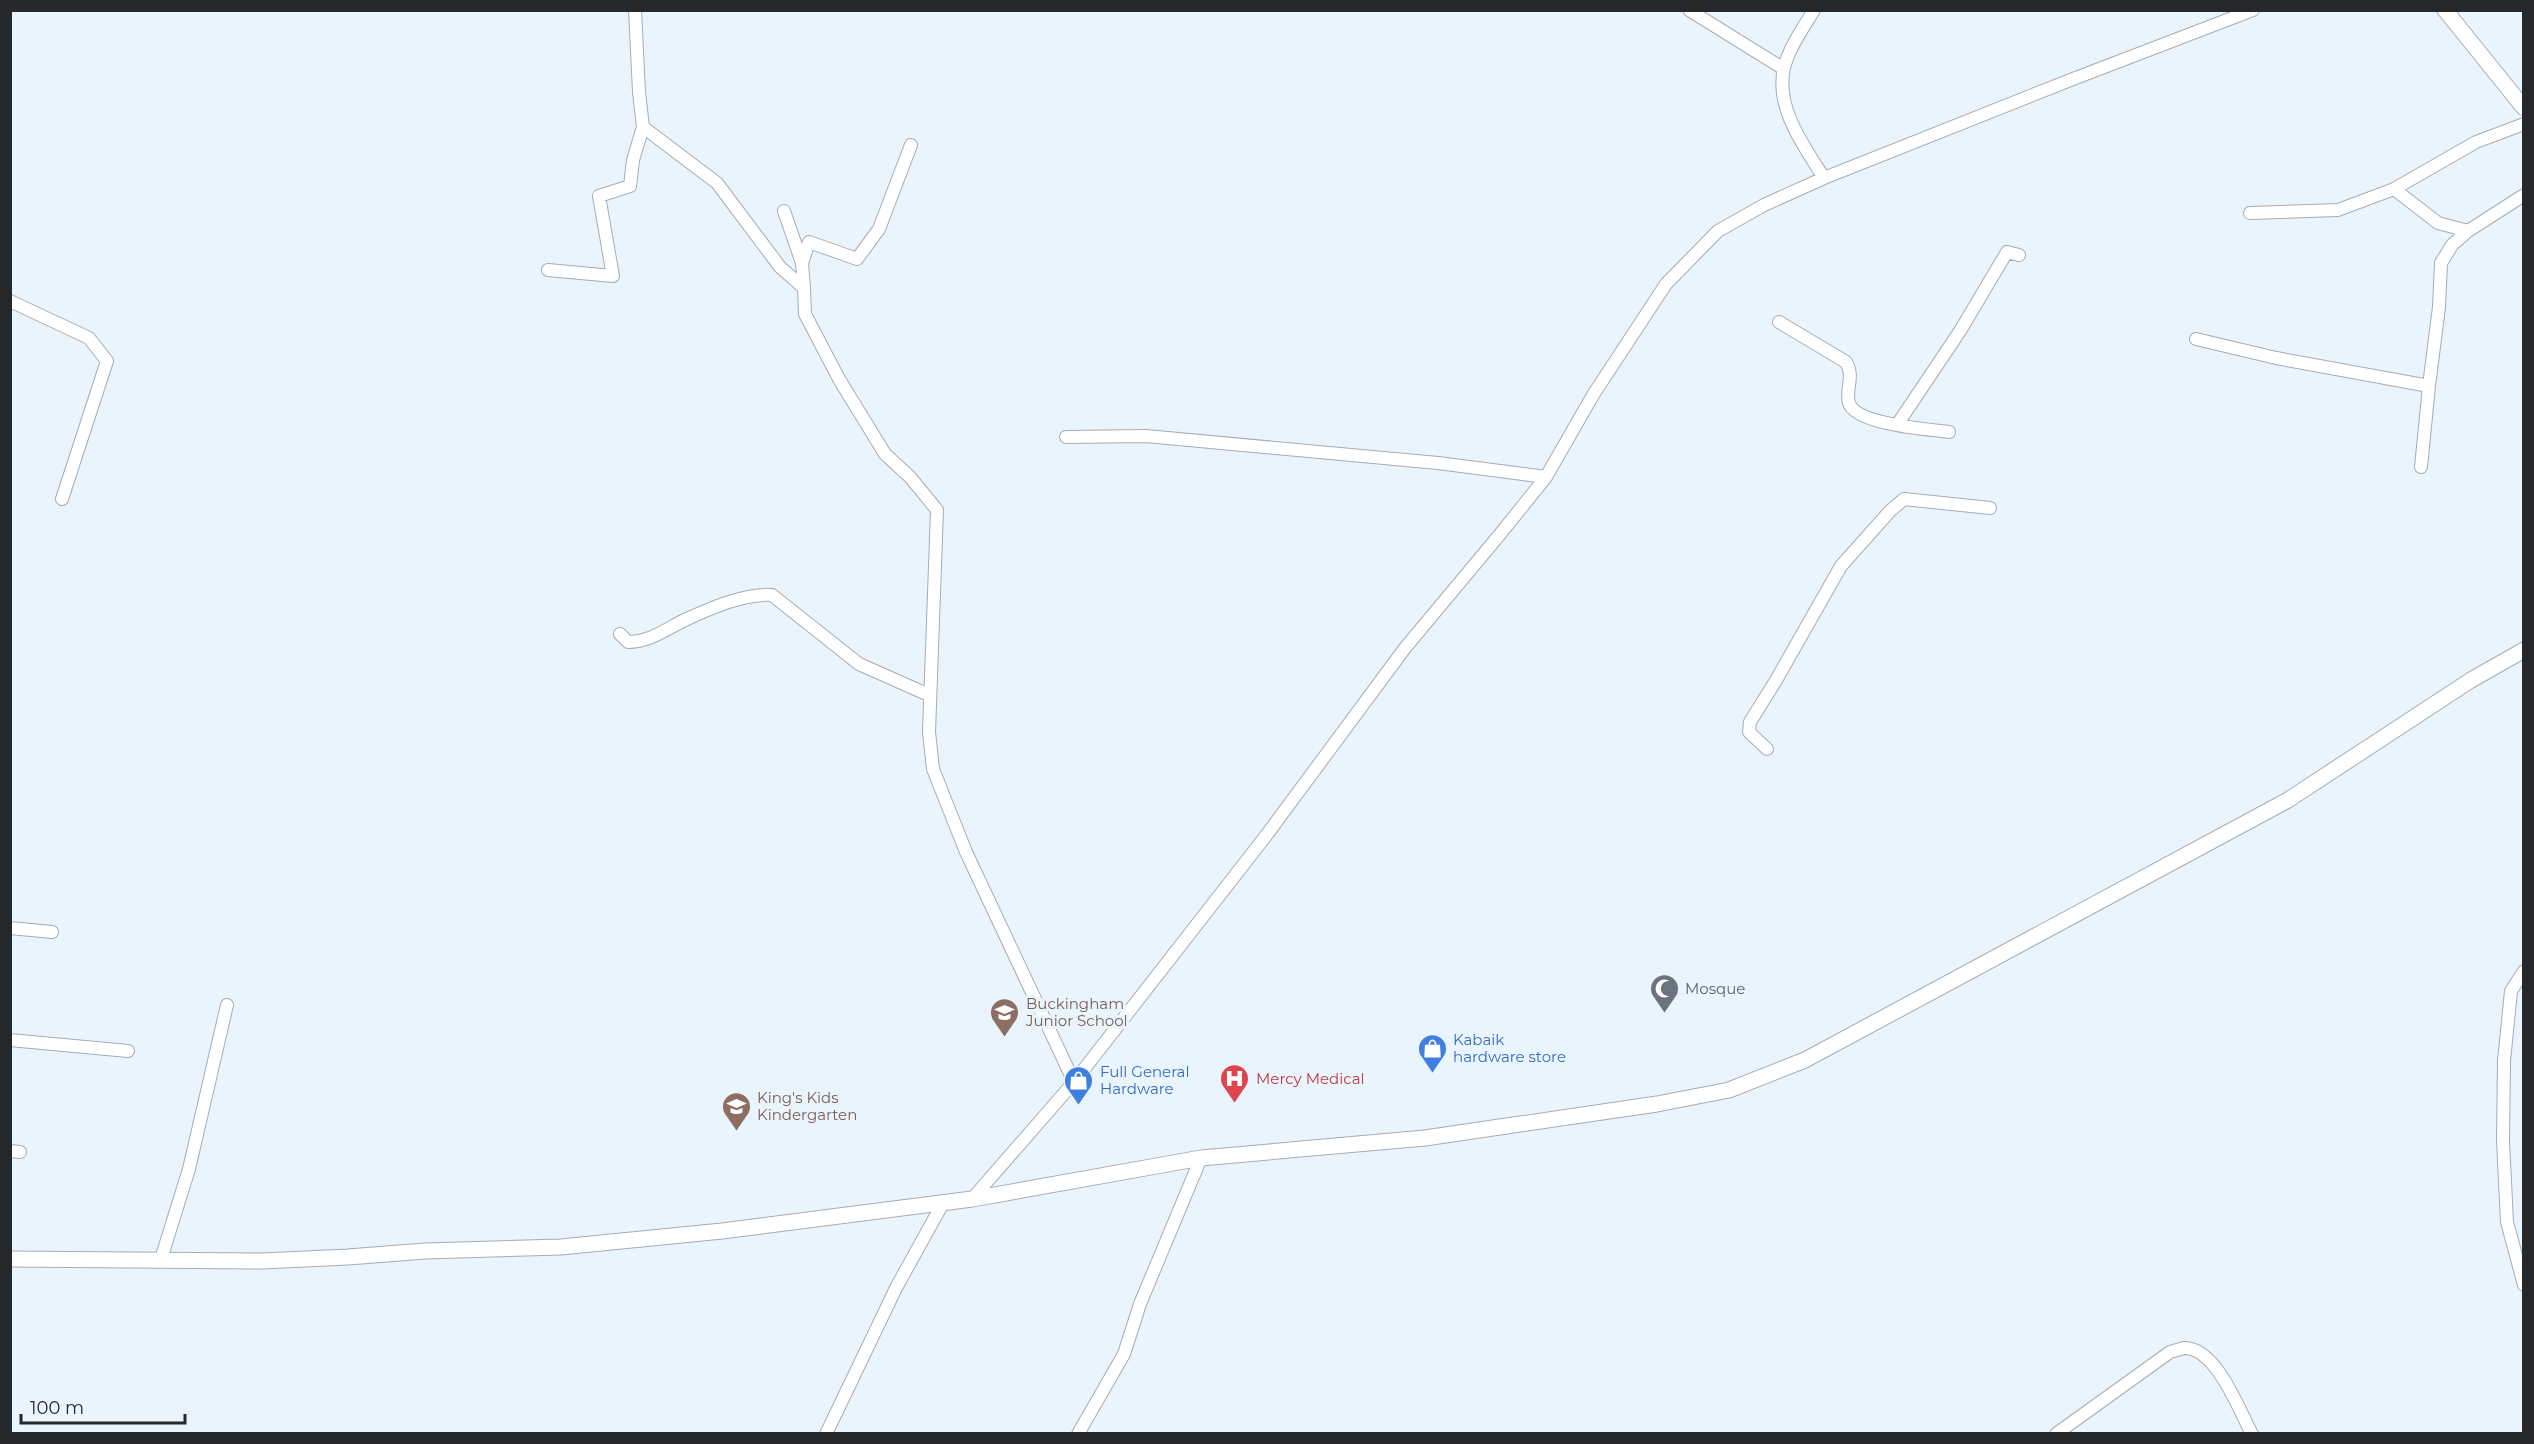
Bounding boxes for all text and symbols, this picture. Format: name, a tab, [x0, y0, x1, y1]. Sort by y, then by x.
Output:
mosque icon: Mosque	[1648, 972, 1680, 1014]
place label: Mosque	[1685, 979, 1745, 998]
place label: Buckingham Junior School	[1025, 994, 1128, 1030]
school or university icon: Buckingham Junior School	[989, 996, 1021, 1038]
place label: Kabaik hardware store	[1453, 1030, 1566, 1066]
shop icon: Kabaik hardware store	[1416, 1032, 1448, 1074]
place label: Full General Hardware	[1100, 1062, 1189, 1098]
hospital icon: Mercy Medical	[1219, 1062, 1251, 1104]
shop icon: Full General Hardware	[1063, 1064, 1095, 1106]
place label: Mercy Medical	[1256, 1069, 1365, 1088]
place label: King's Kids Kindergarten	[757, 1088, 857, 1124]
school or university icon: King's Kids Kindergarten	[720, 1090, 752, 1132]
scale bar	[21, 1387, 184, 1425]
text: 100 m	[30, 1397, 84, 1419]

